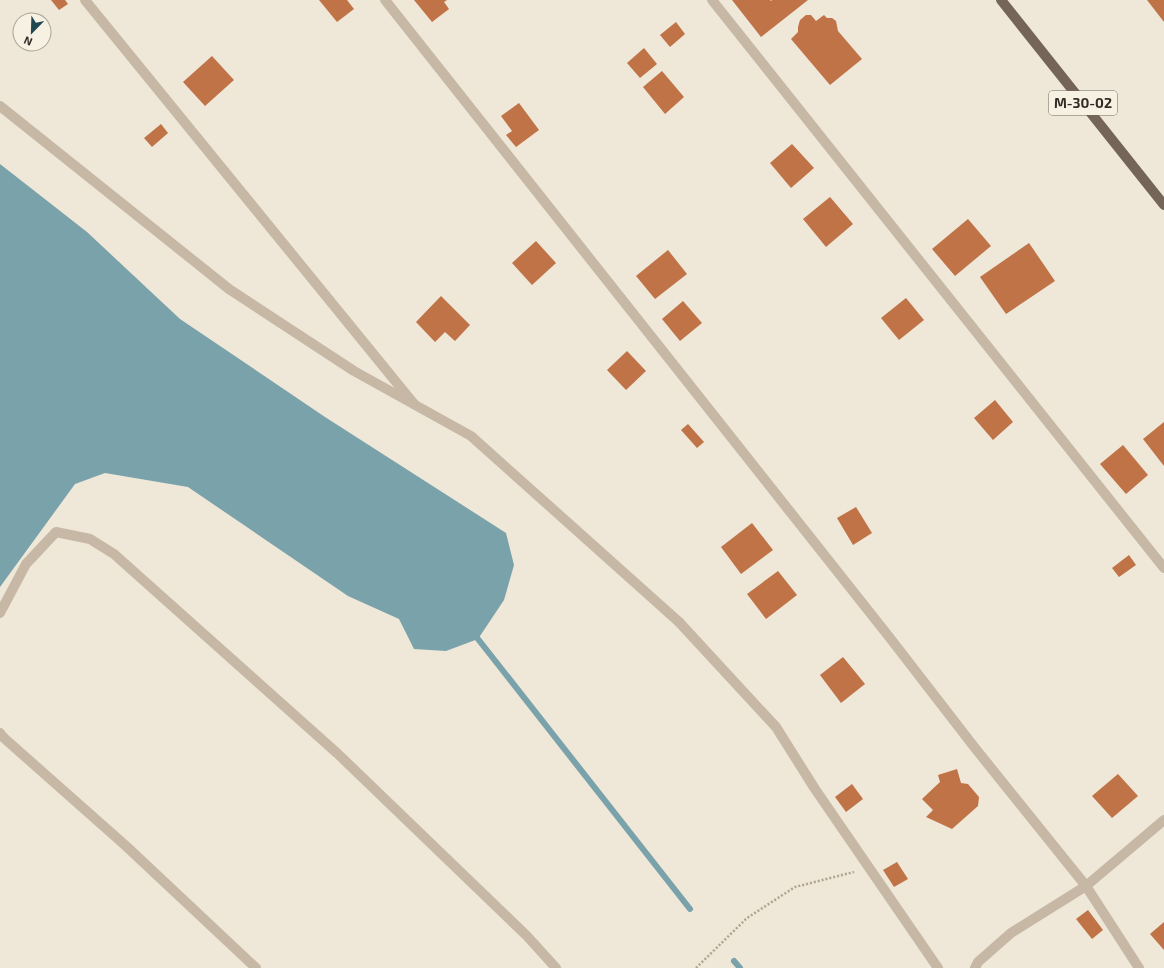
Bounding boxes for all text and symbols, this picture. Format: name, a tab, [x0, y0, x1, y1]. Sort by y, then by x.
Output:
north arrow	[12, 12, 52, 52]
text: N	[22, 34, 34, 49]
road number: М-30-02	[1049, 91, 1117, 115]

